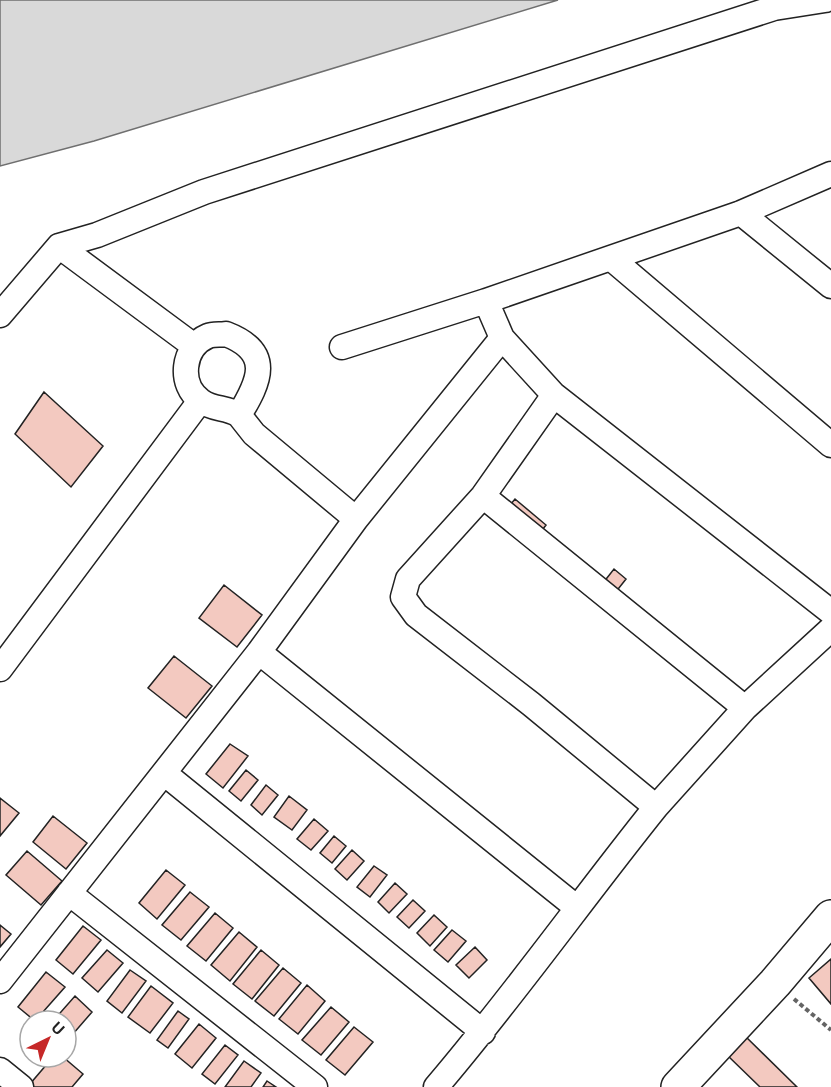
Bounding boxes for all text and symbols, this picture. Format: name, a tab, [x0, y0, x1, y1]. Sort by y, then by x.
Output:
north arrow	[18, 1009, 78, 1069]
text: U	[47, 1017, 69, 1040]

